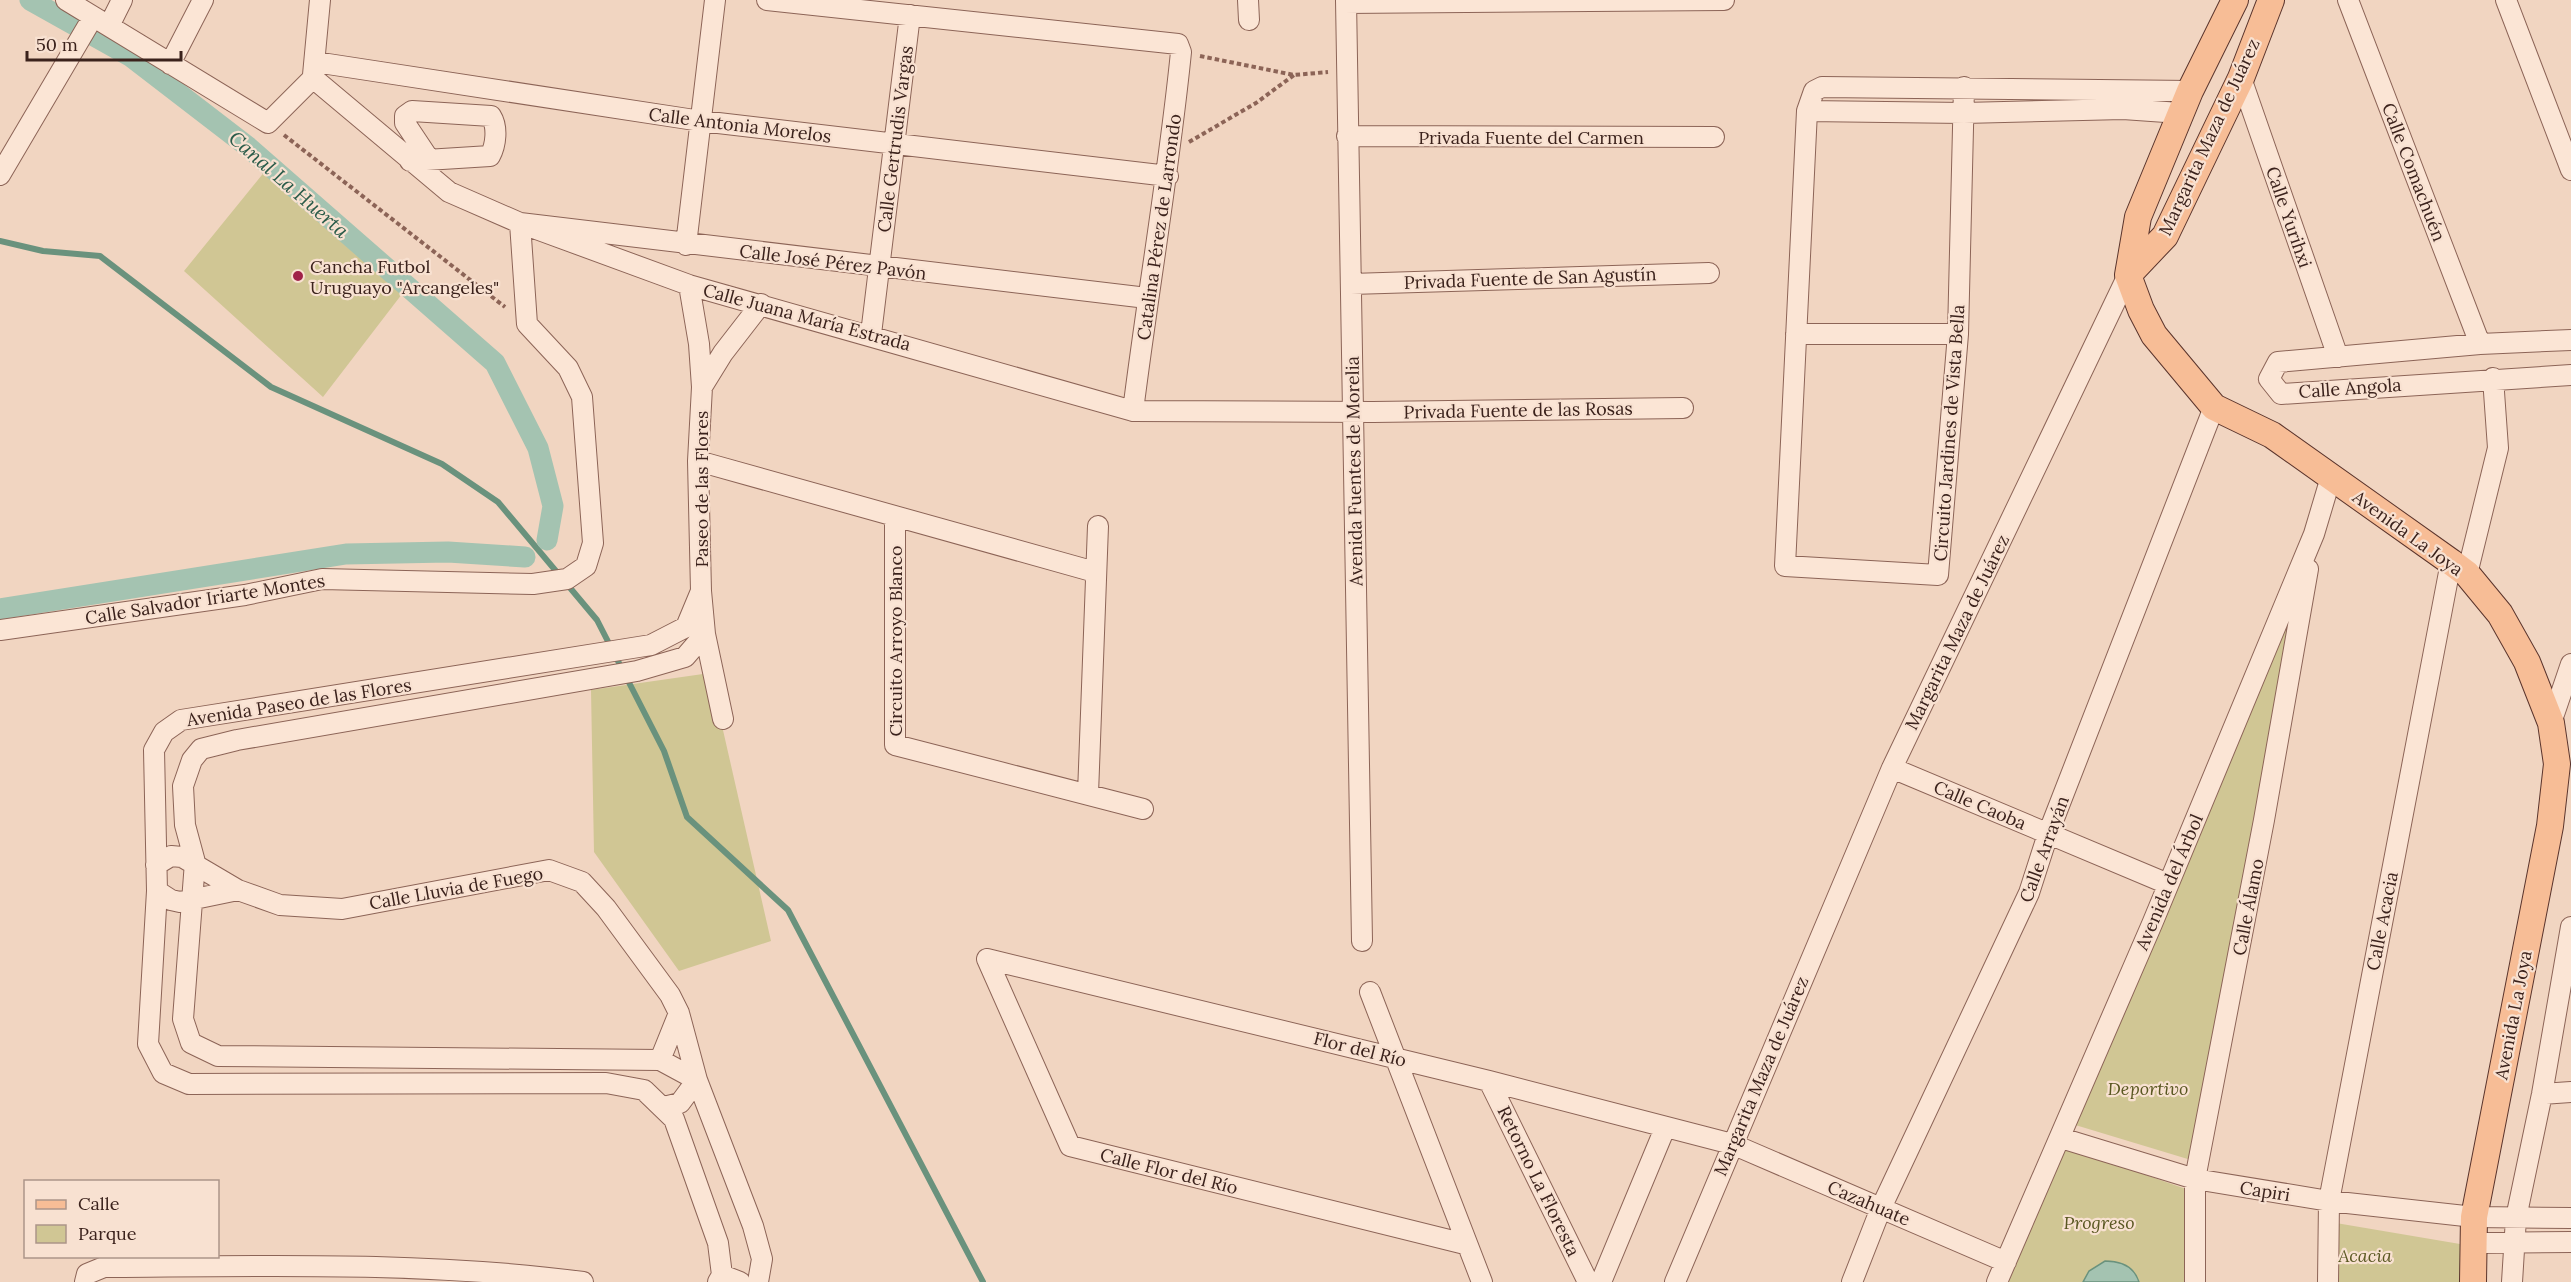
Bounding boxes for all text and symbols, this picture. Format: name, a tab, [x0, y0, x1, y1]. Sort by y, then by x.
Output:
scale bar	[27, 24, 182, 62]
text: 50 m	[36, 33, 78, 56]
street label: Margarita Maza de Juárez	[2153, 35, 2265, 239]
street label: Calle Gertrudis Vargas	[872, 44, 918, 234]
street label: Calle Comachuén	[2377, 100, 2451, 245]
street label: Calle Antonia Morelos	[647, 102, 833, 148]
street label: Catalina Pérez de Larrondo	[1132, 112, 1186, 342]
water label: Canal La Huerta	[224, 125, 354, 243]
street label: Privada Fuente del Carmen	[1418, 126, 1644, 149]
street label: Calle Yurihxi	[2261, 163, 2317, 271]
street label: Calle José Pérez Pavón	[738, 239, 928, 285]
place label: Cancha Futbol Uruguayo "Arcangeles"	[310, 255, 499, 299]
street label: Privada Fuente de San Agustín	[1403, 262, 1657, 294]
marker: Cancha Futbol Uruguayo "Arcangeles"	[291, 269, 305, 283]
street label: Calle Juana María Estrada	[701, 278, 913, 356]
street label: Circuito Jardines de Vista Bella	[1929, 304, 1969, 562]
street label: Avenida Fuentes de Morelia	[1340, 356, 1368, 587]
street label: Calle Angola	[2298, 373, 2402, 403]
street label: Privada Fuente de las Rosas	[1403, 397, 1633, 423]
street label: Paseo de las Flores	[690, 411, 713, 567]
street label: Avenida La Joya	[2347, 485, 2468, 581]
street label: Margarita Maza de Juárez	[1900, 531, 2014, 733]
street label: Circuito Arroyo Blanco	[884, 545, 907, 737]
street label: Calle Salvador Iriarte Montes	[83, 569, 327, 629]
street label: Avenida Paseo de las Flores	[184, 673, 413, 731]
street label: Calle Caoba	[1930, 775, 2030, 835]
street label: Calle Arrayán	[2014, 793, 2074, 905]
street label: Avenida del Árbol	[2130, 810, 2208, 954]
street label: Calle Álamo	[2227, 857, 2269, 957]
street label: Calle Lluvia de Fuego	[367, 861, 545, 915]
street label: Calle Acacia	[2361, 870, 2403, 972]
street label: Avenida La Joya	[2489, 948, 2537, 1083]
street label: Margarita Maza de Juárez	[1708, 973, 1814, 1179]
street label: Flor del Río	[1311, 1026, 1409, 1072]
park label: Deportivo	[2108, 1077, 2188, 1100]
street label: Retorno La Floresta	[1493, 1102, 1585, 1260]
street label: Calle Flor del Río	[1098, 1143, 1240, 1199]
street label: Cazahuate	[1824, 1175, 1914, 1231]
street label: Capiri	[2238, 1176, 2292, 1206]
legend	[24, 1180, 219, 1258]
text: Calle	[78, 1192, 120, 1215]
park label: Progreso	[2063, 1211, 2135, 1234]
text: Parque	[78, 1222, 137, 1245]
park label: Acacia	[2337, 1244, 2392, 1267]

